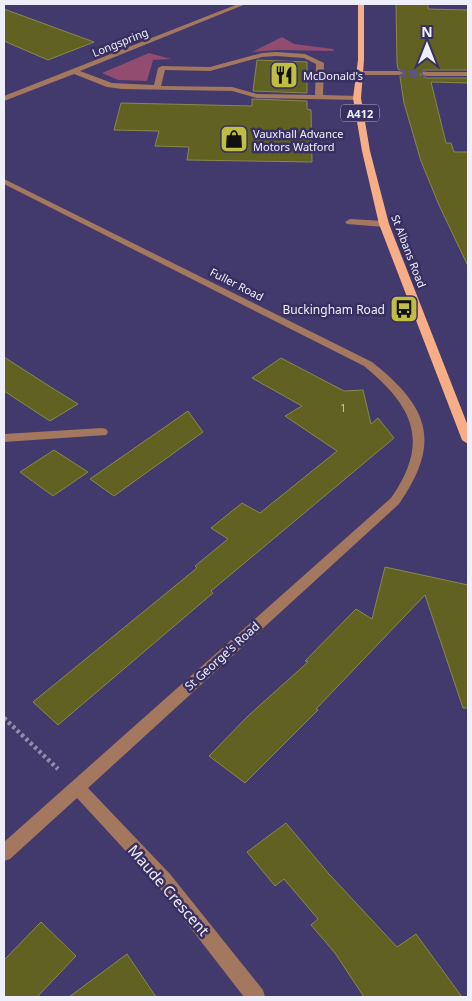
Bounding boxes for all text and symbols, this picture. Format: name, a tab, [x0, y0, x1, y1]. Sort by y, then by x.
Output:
north arrow	[402, 20, 452, 70]
text: N	[421, 22, 433, 41]
street label: Longspring	[90, 24, 150, 60]
restaurant icon: McDonald's	[269, 60, 299, 90]
place label: McDonald's	[303, 68, 363, 83]
road number: A412	[341, 105, 379, 122]
shop icon: Vauxhall Advance Motors Watford	[219, 124, 249, 154]
place label: Vauxhall Advance Motors Watford	[253, 126, 344, 154]
street label: St Albans Road	[388, 212, 430, 290]
street label: Fuller Road	[208, 264, 266, 304]
bus stop icon: Buckingham Road	[389, 294, 419, 324]
place label: Buckingham Road	[282, 301, 385, 318]
house number: 1	[340, 401, 346, 415]
street label: St George's Road	[181, 618, 263, 694]
street label: Maude Crescent	[124, 840, 214, 940]

